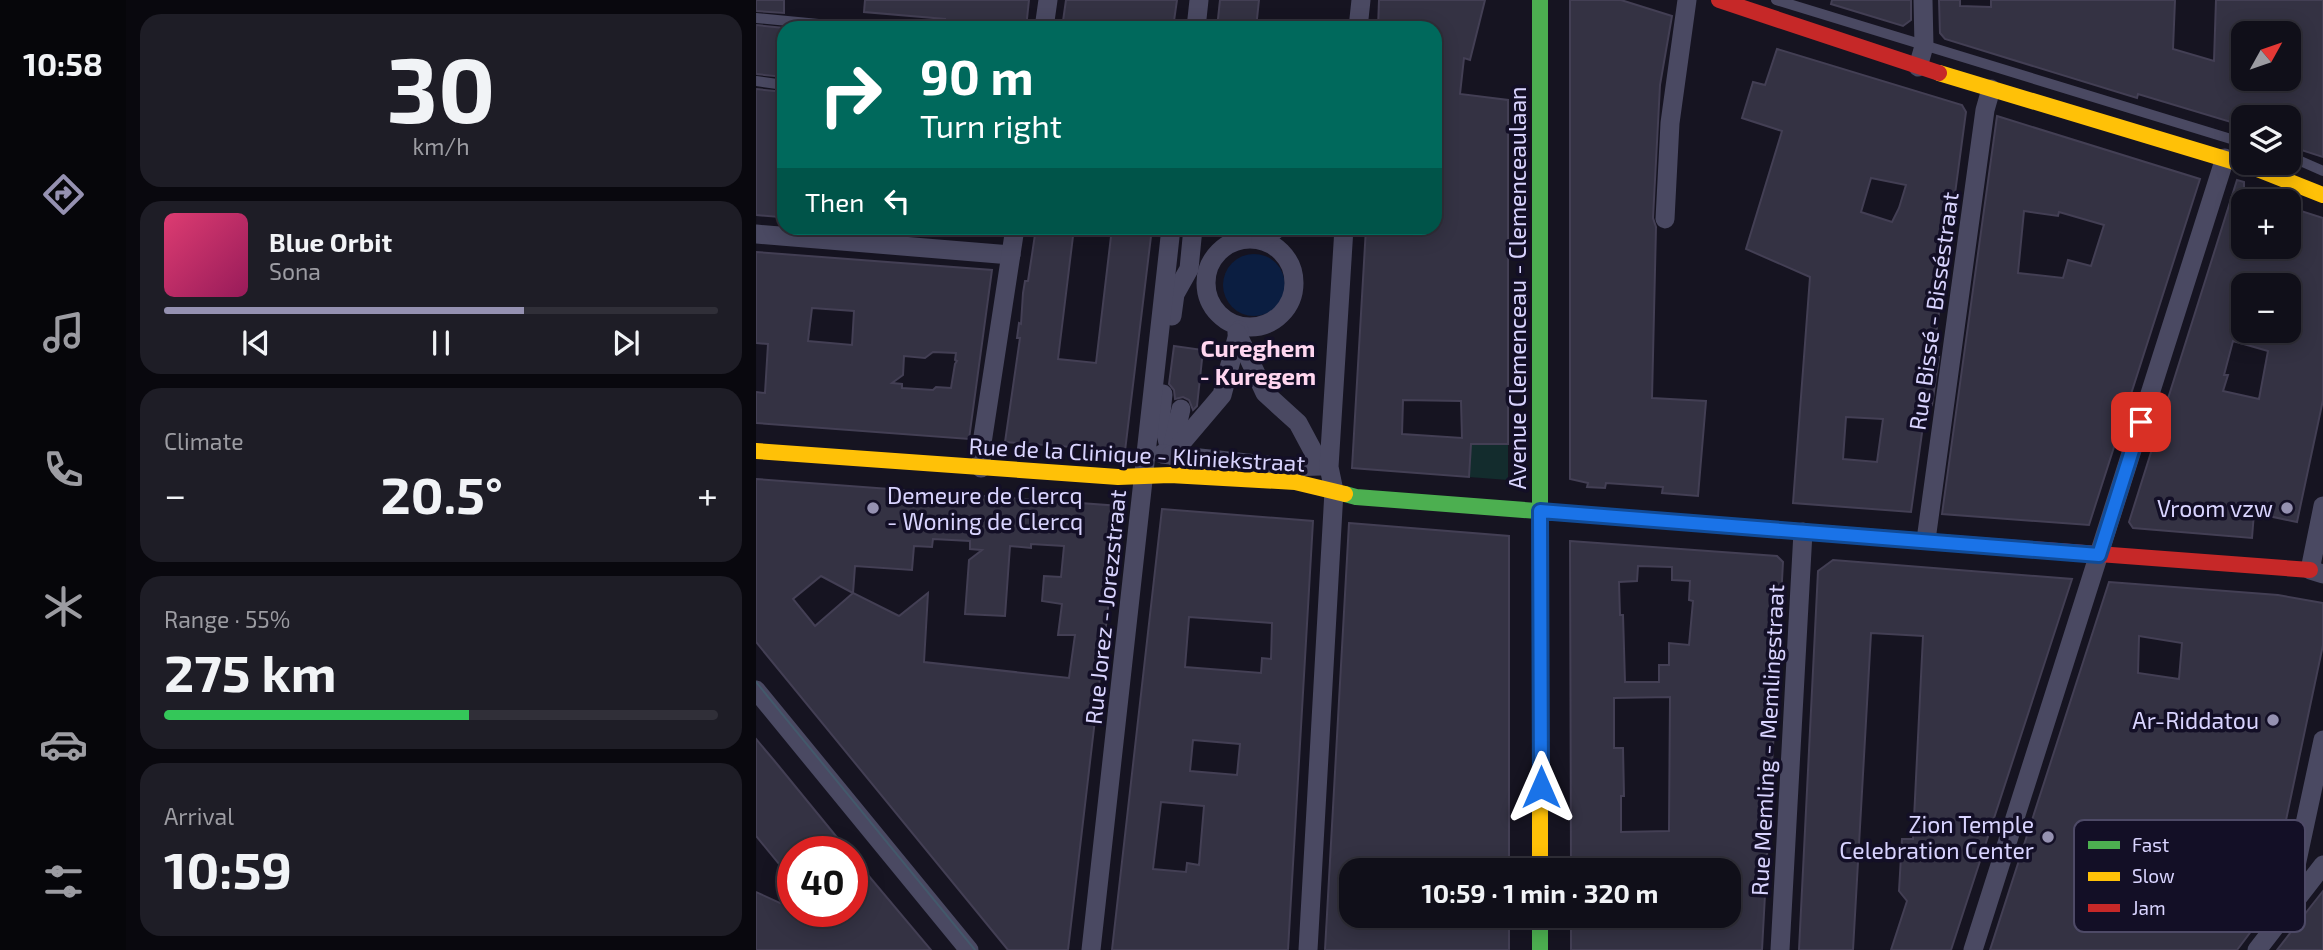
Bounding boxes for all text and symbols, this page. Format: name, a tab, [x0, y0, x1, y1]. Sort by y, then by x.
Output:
north arrow	[2231, 21, 2301, 91]
map controls	[2231, 21, 2301, 343]
text: 30	[386, 32, 496, 141]
text: 10:58	[23, 44, 103, 82]
text: 90 m	[920, 46, 1034, 105]
icon: right	[805, 49, 896, 140]
street label: Avenue Clemenceau - Clemenceaulaan	[1503, 87, 1531, 489]
button: layers	[2231, 105, 2301, 175]
text: Turn right	[920, 106, 1062, 144]
text: km/h	[412, 132, 470, 160]
icon: directions	[39, 170, 88, 219]
icon: left	[878, 182, 916, 220]
text: Then	[805, 186, 864, 217]
button: +	[2231, 189, 2301, 259]
street label: Rue Bissé - Bisséstraat	[1902, 190, 1964, 432]
text: Blue Orbit	[269, 226, 392, 257]
text: Sona	[269, 257, 321, 285]
button: −	[2231, 273, 2301, 343]
icon: music	[39, 308, 88, 357]
icon: previous	[237, 324, 275, 362]
icon: pause	[422, 324, 460, 362]
icon: next	[607, 324, 645, 362]
district label: Cureghem - Kuregem	[1200, 333, 1316, 390]
pin	[2111, 392, 2171, 452]
icon: arrive	[2122, 403, 2160, 441]
text: Climate	[164, 427, 244, 455]
street label: Rue de la Clinique - Kliniekstraat	[968, 431, 1306, 477]
icon: phone	[39, 445, 88, 494]
text: 20.5°	[380, 462, 503, 524]
text: −	[164, 471, 186, 517]
text: +	[697, 471, 718, 517]
place label: Demeure de Clercq - Woning de Clercq	[887, 481, 1083, 535]
street label: Rue Jorez - Jorezstraat	[1079, 488, 1131, 726]
place label: Vroom vzw	[2157, 494, 2273, 522]
marker: Demeure de Clercq - Woning de Clercq	[865, 500, 881, 516]
marker: Vroom vzw	[2279, 500, 2295, 516]
icon: climate	[39, 582, 88, 631]
street label: Rue Memling - Memlingstraat	[1745, 583, 1789, 896]
text: Range · 55%	[164, 605, 290, 633]
text: 275 km	[164, 640, 336, 702]
place label: Ar-Riddatou	[2132, 706, 2259, 734]
marker: Ar-Riddatou	[2265, 712, 2281, 728]
icon: car	[39, 720, 88, 769]
position arrow	[1504, 750, 1578, 824]
text: Arrival	[164, 802, 234, 830]
place label: Zion Temple Celebration Center	[1839, 810, 2034, 864]
legend	[2074, 820, 2305, 932]
marker: Zion Temple Celebration Center	[2040, 829, 2056, 845]
text: Fast	[2132, 833, 2169, 856]
speed limit sign: 40	[777, 836, 868, 927]
text: 10:59	[164, 837, 292, 899]
icon: filters	[39, 857, 88, 906]
text: Slow	[2132, 864, 2175, 887]
text: 10:59 · 1 min · 320 m	[1422, 877, 1658, 908]
text: Jam	[2132, 896, 2166, 919]

